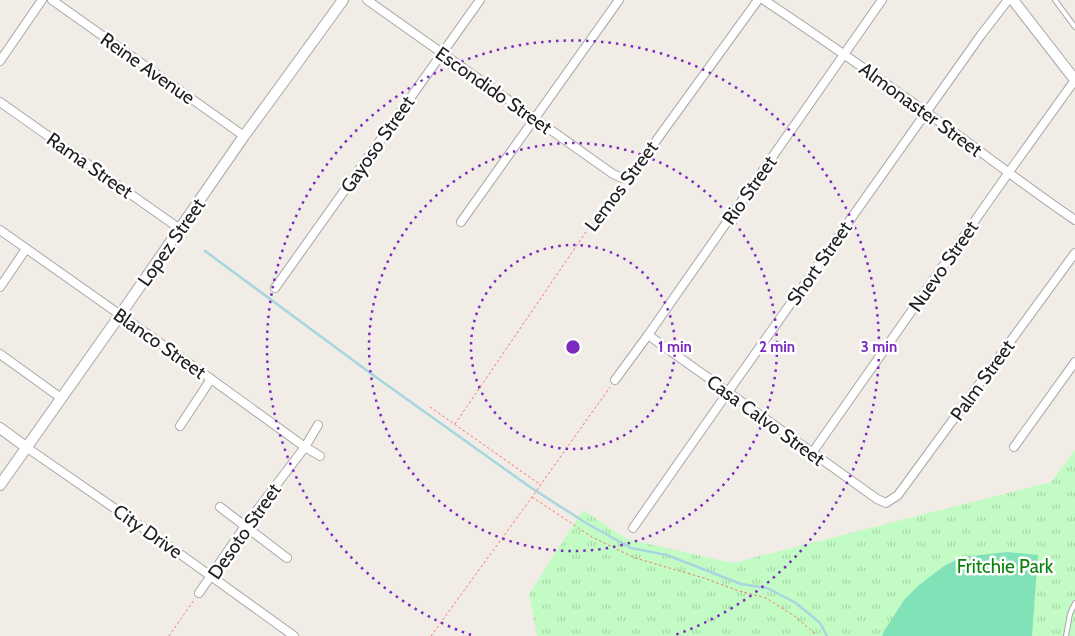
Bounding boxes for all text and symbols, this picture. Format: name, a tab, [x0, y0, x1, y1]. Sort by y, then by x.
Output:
street label: Reine Avenue	[96, 28, 199, 109]
street label: Escondido Street	[431, 42, 557, 139]
street label: Almonaster Street	[855, 57, 987, 162]
street label: Gayoso Street	[336, 91, 420, 197]
street label: Rama Street	[42, 127, 137, 204]
street label: Lemos Street	[580, 136, 663, 236]
street label: Rio Street	[717, 151, 782, 229]
street label: Lopez Street	[133, 193, 210, 291]
street label: Short Street	[782, 216, 857, 310]
street label: Nuevo Street	[904, 216, 983, 316]
street label: Blanco Street	[109, 303, 211, 384]
street label: Palm Street	[945, 335, 1020, 425]
centre of rings	[564, 338, 582, 356]
text: 1 min	[658, 338, 692, 356]
text: 2 min	[759, 338, 795, 356]
text: 3 min	[861, 338, 897, 356]
street label: Casa Calvo Street	[702, 370, 830, 471]
street label: Desoto Street	[203, 479, 286, 584]
street label: City Drive	[109, 499, 187, 564]
park label: Fritchie Park	[957, 555, 1054, 578]

